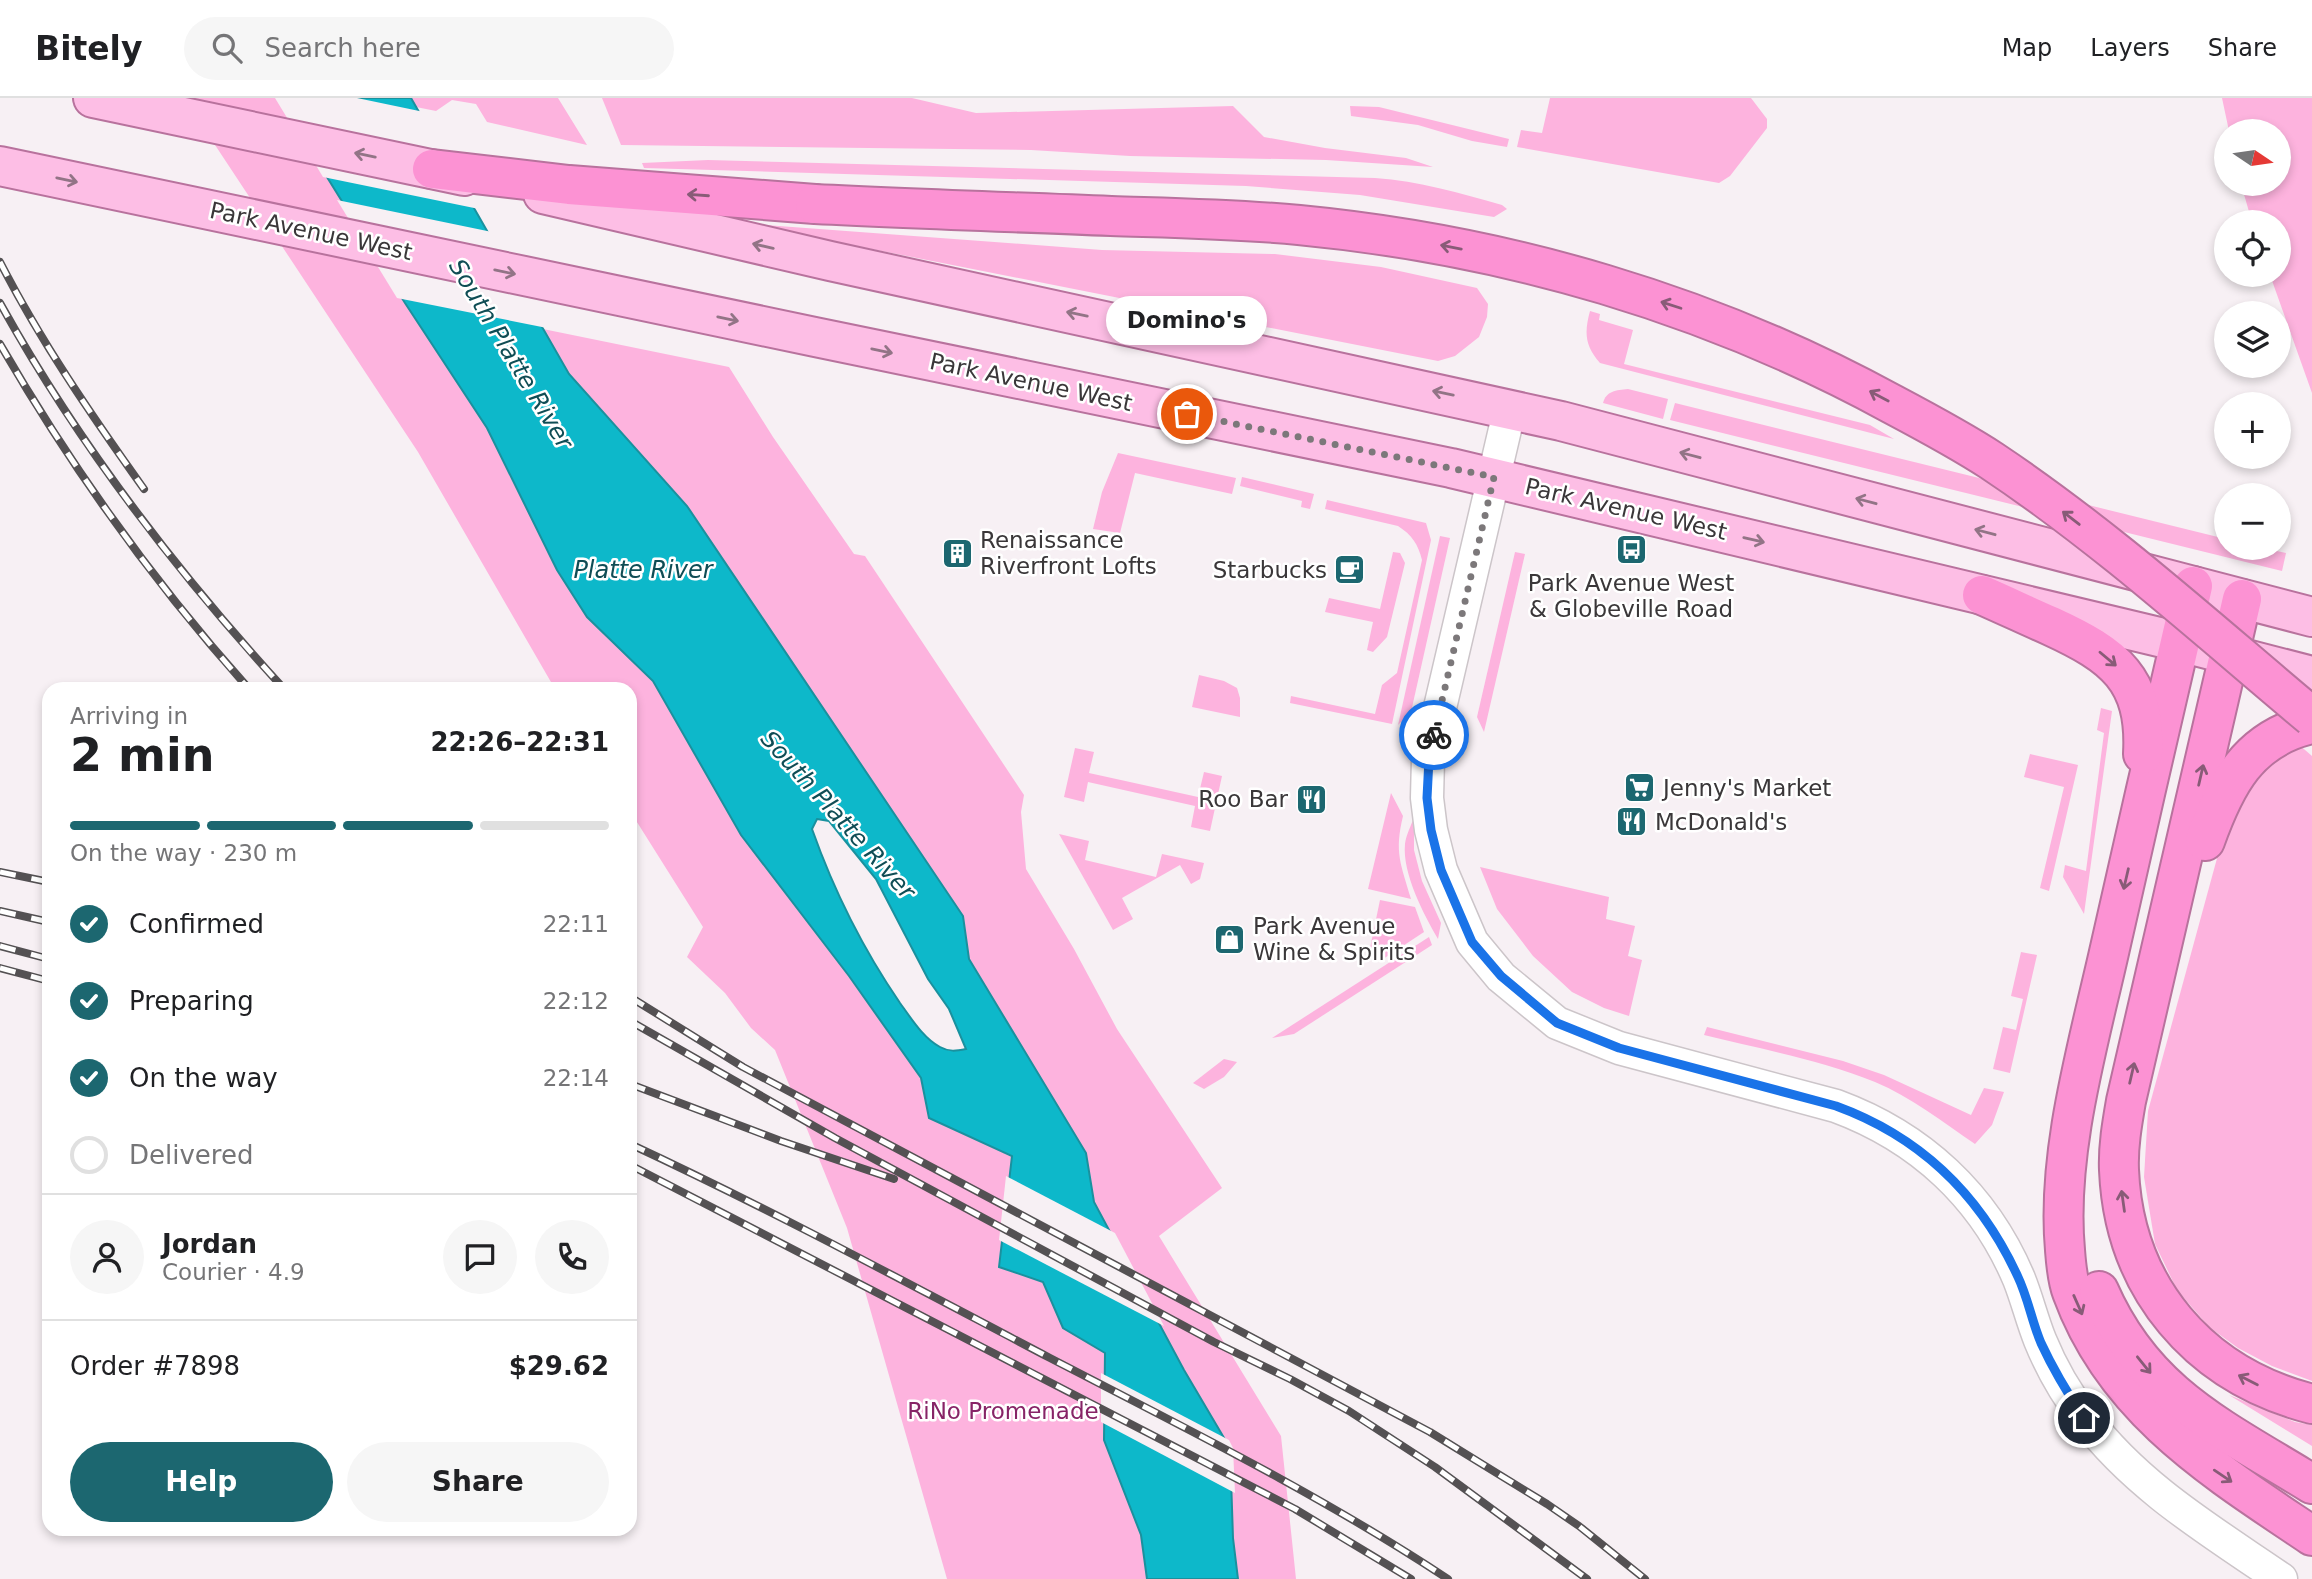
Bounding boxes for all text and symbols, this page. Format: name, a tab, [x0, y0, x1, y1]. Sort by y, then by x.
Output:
search box	[184, 17, 674, 80]
text: Bitely	[35, 29, 142, 68]
icon: search	[208, 29, 246, 67]
text: Search here	[264, 33, 421, 63]
text: Map	[2002, 34, 2052, 62]
text: Layers	[2090, 34, 2170, 62]
text: Share	[2208, 34, 2277, 62]
north arrow	[2214, 119, 2291, 196]
map controls	[2214, 119, 2291, 560]
one-way arrow	[354, 147, 377, 161]
one-way arrow	[55, 173, 78, 187]
one-way arrow	[688, 188, 710, 201]
street label: Park Avenue West	[207, 197, 415, 265]
button: locate	[2214, 210, 2291, 287]
one-way arrow	[752, 238, 775, 252]
one-way arrow	[1440, 239, 1463, 253]
water label: South Platte River	[443, 254, 580, 456]
one-way arrow	[493, 266, 516, 280]
callout: Domino's	[1106, 295, 1268, 344]
one-way arrow	[1660, 298, 1682, 310]
button: layers	[2214, 301, 2291, 378]
one-way arrow	[1066, 307, 1089, 321]
text: Domino's	[1127, 307, 1246, 333]
one-way arrow	[716, 313, 739, 327]
one-way arrow	[870, 345, 893, 359]
street label: Park Avenue West	[927, 348, 1135, 416]
pin	[1157, 384, 1217, 444]
one-way arrow	[1432, 386, 1455, 400]
one-way arrow	[1869, 389, 1890, 402]
button: +	[2214, 392, 2291, 469]
icon: bag	[1168, 395, 1206, 433]
one-way arrow	[1679, 448, 1702, 461]
street label: Park Avenue West	[1523, 473, 1729, 545]
button: −	[2214, 483, 2291, 560]
one-way arrow	[1855, 494, 1877, 507]
one-way arrow	[2062, 510, 2080, 525]
one-way arrow	[1974, 525, 1997, 538]
place label: Renaissance Riverfront Lofts	[980, 527, 1157, 579]
bus stop icon: Park Avenue West & Globeville Road	[1614, 532, 1648, 566]
one-way arrow	[1742, 534, 1765, 547]
building icon: Renaissance Riverfront Lofts	[940, 536, 974, 570]
cafe icon: Starbucks	[1333, 553, 1367, 587]
water label: Platte River	[573, 556, 715, 584]
place label: Starbucks	[1213, 557, 1327, 583]
place label: Park Avenue West & Globeville Road	[1528, 570, 1734, 622]
one-way arrow	[2099, 651, 2117, 667]
courier	[1399, 700, 1469, 770]
text: Arriving in	[70, 703, 188, 729]
icon: bike	[1415, 716, 1453, 754]
water label: South Platte River	[755, 725, 922, 906]
text: 22:26–22:31	[430, 727, 609, 757]
text: 2 min	[70, 728, 214, 782]
one-way arrow	[2194, 764, 2208, 787]
supermarket icon: Jenny's Market	[1623, 771, 1657, 805]
place label: Jenny's Market	[1661, 775, 1831, 801]
restaurant icon: Roo Bar	[1294, 782, 1328, 816]
place label: Roo Bar	[1198, 786, 1289, 812]
restaurant icon: McDonald's	[1615, 805, 1649, 839]
place label: McDonald's	[1655, 809, 1787, 835]
text: On the way · 230 m	[70, 840, 297, 866]
one-way arrow	[2118, 867, 2132, 890]
icon: check	[70, 905, 108, 943]
text: Confirmed	[129, 909, 264, 939]
text: 22:11	[543, 911, 609, 937]
place label: Park Avenue Wine & Spirits	[1253, 913, 1415, 965]
shop icon: Park Avenue Wine & Spirits	[1213, 922, 1247, 956]
icon: check	[70, 982, 108, 1020]
text: Preparing	[129, 986, 254, 1016]
text: 22:12	[543, 988, 609, 1014]
icon: check	[70, 1059, 108, 1097]
text: On the way	[129, 1063, 278, 1093]
one-way arrow	[2126, 1063, 2139, 1085]
text: 22:14	[543, 1065, 609, 1091]
text: Delivered	[129, 1140, 253, 1170]
one-way arrow	[2117, 1190, 2130, 1213]
button: person	[70, 1220, 144, 1294]
button: chat	[443, 1220, 517, 1294]
button: phone	[535, 1220, 609, 1294]
text: Jordan	[162, 1229, 257, 1259]
text: Courier · 4.9	[162, 1259, 305, 1285]
one-way arrow	[2072, 1294, 2085, 1316]
text: Order #7898	[70, 1351, 240, 1381]
text: $29.62	[509, 1351, 609, 1381]
one-way arrow	[2137, 1355, 2152, 1373]
one-way arrow	[2239, 1373, 2259, 1387]
pin	[2054, 1388, 2114, 1448]
park label: RiNo Promenade	[907, 1398, 1099, 1424]
icon: home	[2065, 1399, 2103, 1437]
button: Help	[70, 1442, 333, 1522]
button: Share	[347, 1442, 609, 1522]
one-way arrow	[2213, 1469, 2232, 1483]

